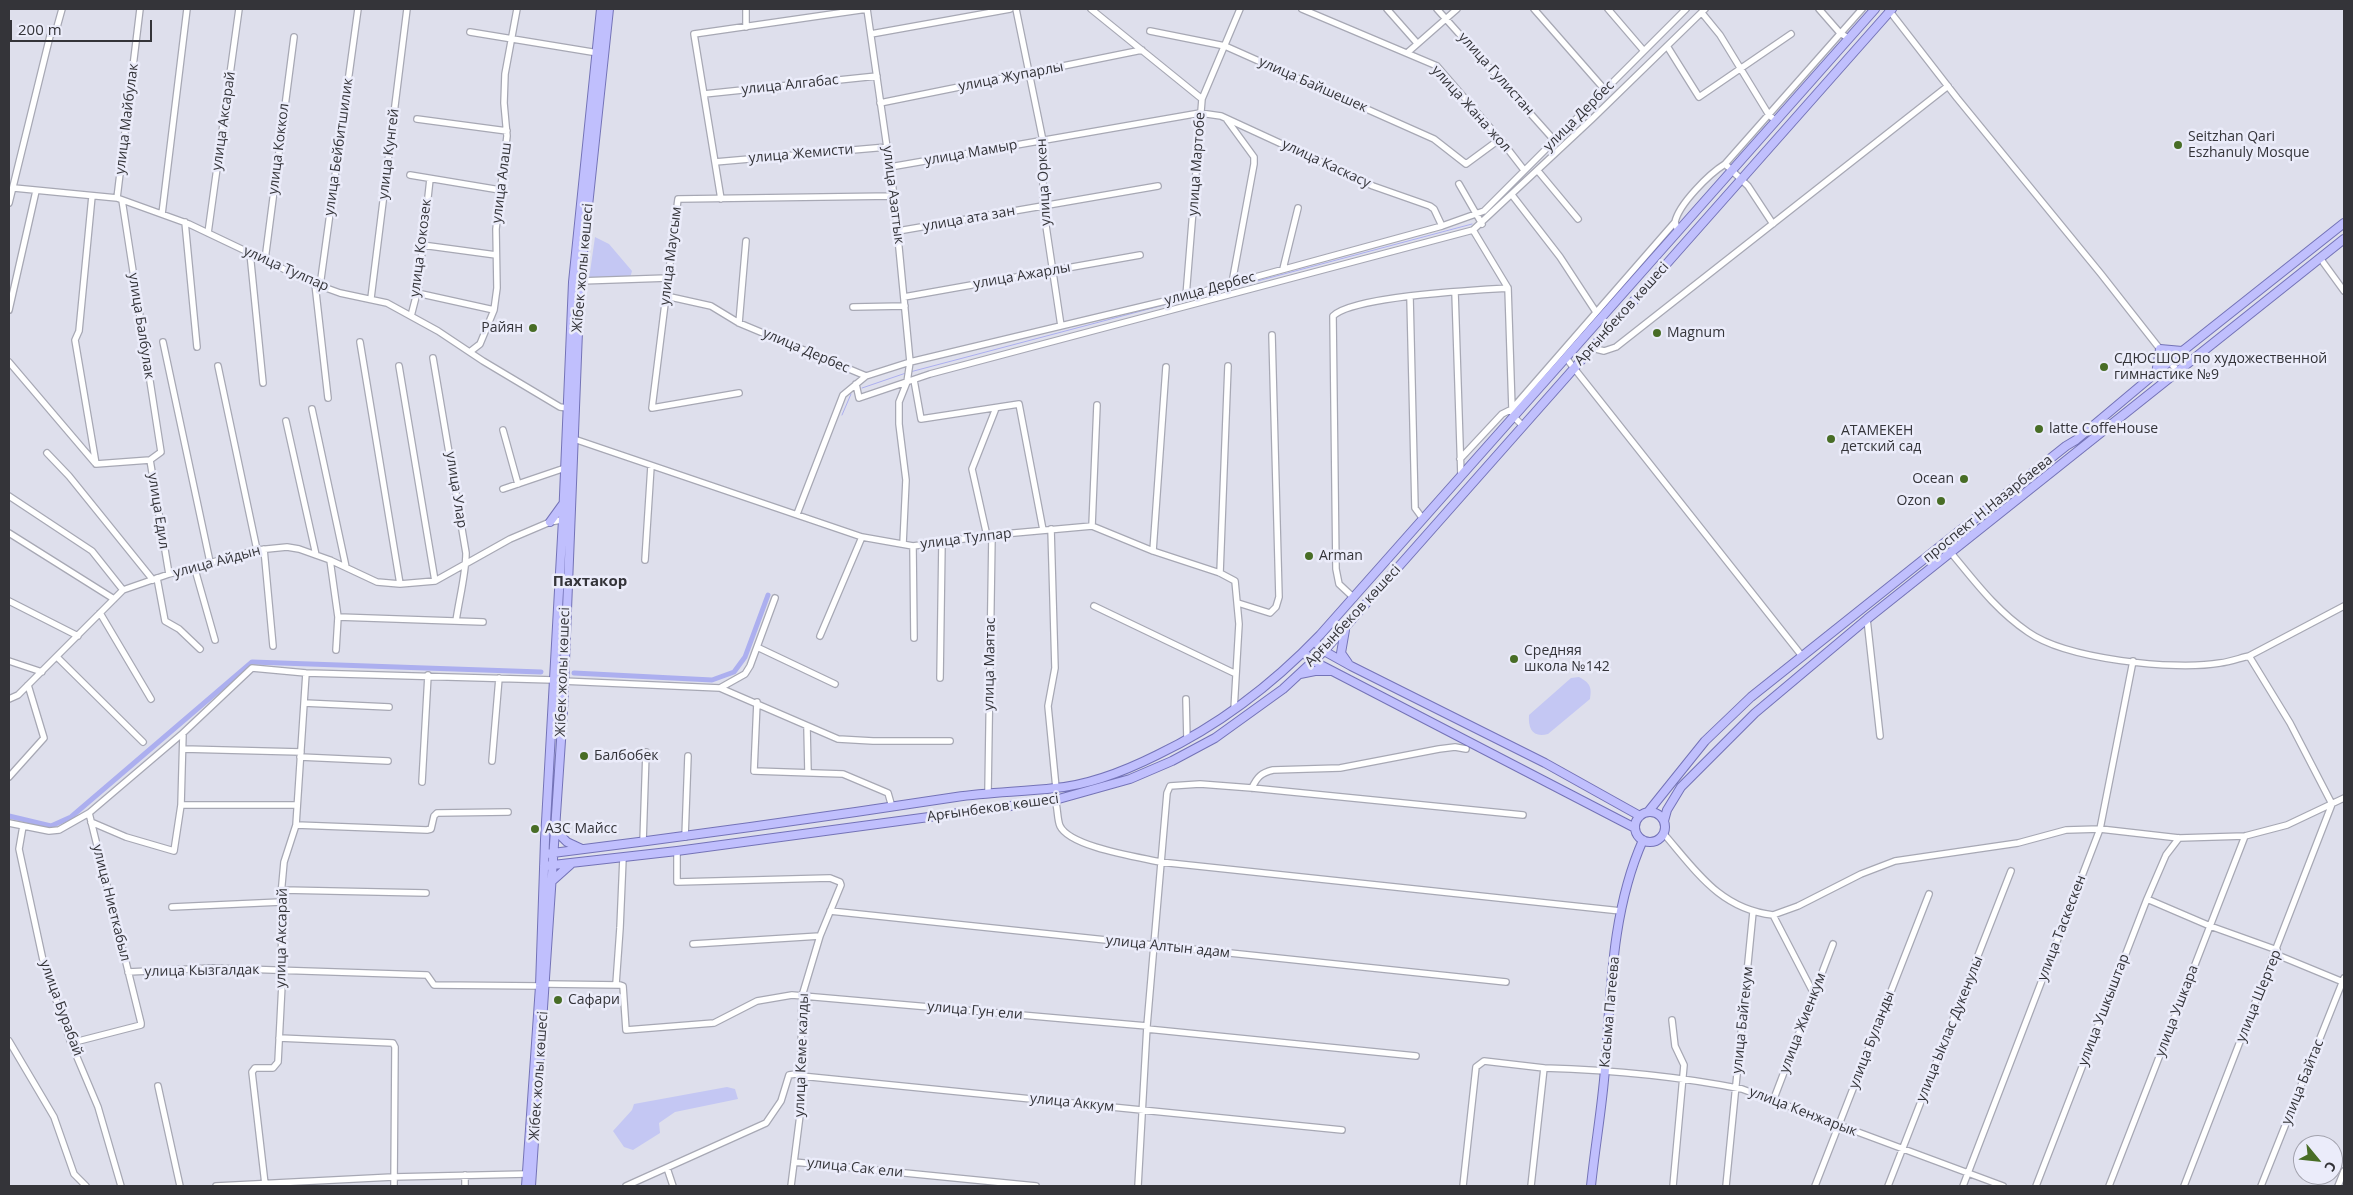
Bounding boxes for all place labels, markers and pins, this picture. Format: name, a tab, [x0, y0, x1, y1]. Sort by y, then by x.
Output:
place label: Seitzhan Qari Eszhanuly Mosque	[2188, 129, 2309, 162]
marker: Seitzhan Qari Eszhanuly Mosque	[2172, 139, 2184, 151]
place label: Райян	[481, 320, 523, 336]
marker: Райян	[527, 322, 539, 334]
place label: Magnum	[1667, 325, 1725, 341]
marker: Magnum	[1651, 327, 1663, 339]
place label: СДЮСШОР по художественной гимнастике №9	[2114, 351, 2327, 384]
marker: СДЮСШОР по художественной гимнастике №9	[2098, 361, 2110, 373]
place label: latte CoffeHouse	[2049, 421, 2158, 437]
place label: АТАМЕКЕН детский сад	[1841, 423, 1921, 456]
marker: latte CoffeHouse	[2033, 423, 2045, 435]
marker: АТАМЕКЕН детский сад	[1825, 433, 1837, 445]
place label: Ocean	[1912, 471, 1954, 487]
marker: Ocean	[1958, 473, 1970, 485]
place label: Ozon	[1897, 493, 1931, 509]
marker: Ozon	[1935, 495, 1947, 507]
place label: Arman	[1319, 548, 1363, 564]
marker: Arman	[1303, 550, 1315, 562]
place label: Средняя школа №142	[1524, 643, 1610, 676]
marker: Средняя школа №142	[1508, 653, 1520, 665]
place label: Балбобек	[594, 748, 659, 764]
marker: Балбобек	[578, 750, 590, 762]
place label: АЗС Майсс	[545, 821, 617, 837]
marker: АЗС Майсс	[529, 823, 541, 835]
place label: Сафари	[568, 992, 620, 1008]
marker: Сафари	[552, 994, 564, 1006]

